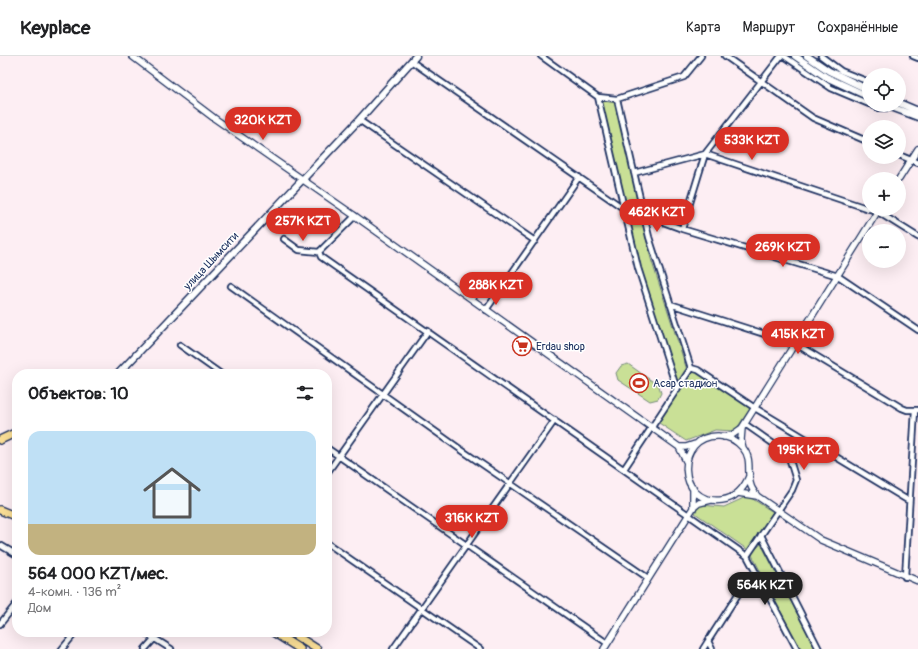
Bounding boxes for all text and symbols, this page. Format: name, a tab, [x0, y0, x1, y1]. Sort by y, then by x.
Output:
text: Keyplace	[20, 16, 90, 40]
text: Карта	[686, 19, 721, 36]
text: Маршрут	[743, 19, 795, 36]
text: Сохранённые	[817, 19, 898, 36]
map controls	[862, 68, 906, 268]
button: locate	[862, 68, 906, 112]
pin: 320K KZT	[222, 107, 304, 141]
text: 320K KZT	[234, 112, 292, 128]
button: layers	[862, 120, 906, 164]
pin: 533K KZT	[711, 127, 793, 161]
text: 533K KZT	[724, 132, 780, 148]
button: +	[862, 172, 906, 216]
pin: 462K KZT	[616, 199, 698, 233]
text: 462K KZT	[629, 204, 685, 220]
pin: 257K KZT	[262, 208, 344, 242]
text: 257K KZT	[275, 213, 331, 229]
button: −	[862, 224, 906, 268]
street label: улица Шымсити	[180, 229, 241, 293]
pin: 269K KZT	[742, 234, 824, 268]
text: 269K KZT	[755, 239, 811, 255]
pin: 288K KZT	[455, 272, 537, 306]
text: 288K KZT	[469, 277, 523, 293]
pin: 415K KZT	[757, 321, 839, 355]
text: 415K KZT	[771, 326, 825, 342]
supermarket icon: Erdau shop	[511, 335, 533, 357]
place label: Erdau shop	[536, 340, 585, 353]
sports icon: Асар стадион	[628, 372, 650, 394]
place label: Асар стадион	[653, 377, 717, 390]
icon: filters	[294, 382, 316, 404]
text: Объектов: 10	[28, 383, 129, 404]
pin: 195K KZT	[763, 437, 845, 471]
text: 195K KZT	[777, 442, 831, 458]
icon: home	[136, 457, 208, 529]
pin: 316K KZT	[431, 505, 513, 539]
text: 316K KZT	[445, 510, 499, 526]
text: 564 000 KZT/мес.	[28, 563, 169, 584]
pin: 564K KZT	[724, 572, 806, 606]
text: 564K KZT	[737, 577, 793, 593]
text: 4-комн. · 136 m²	[28, 584, 121, 600]
text: Дом	[28, 600, 51, 616]

